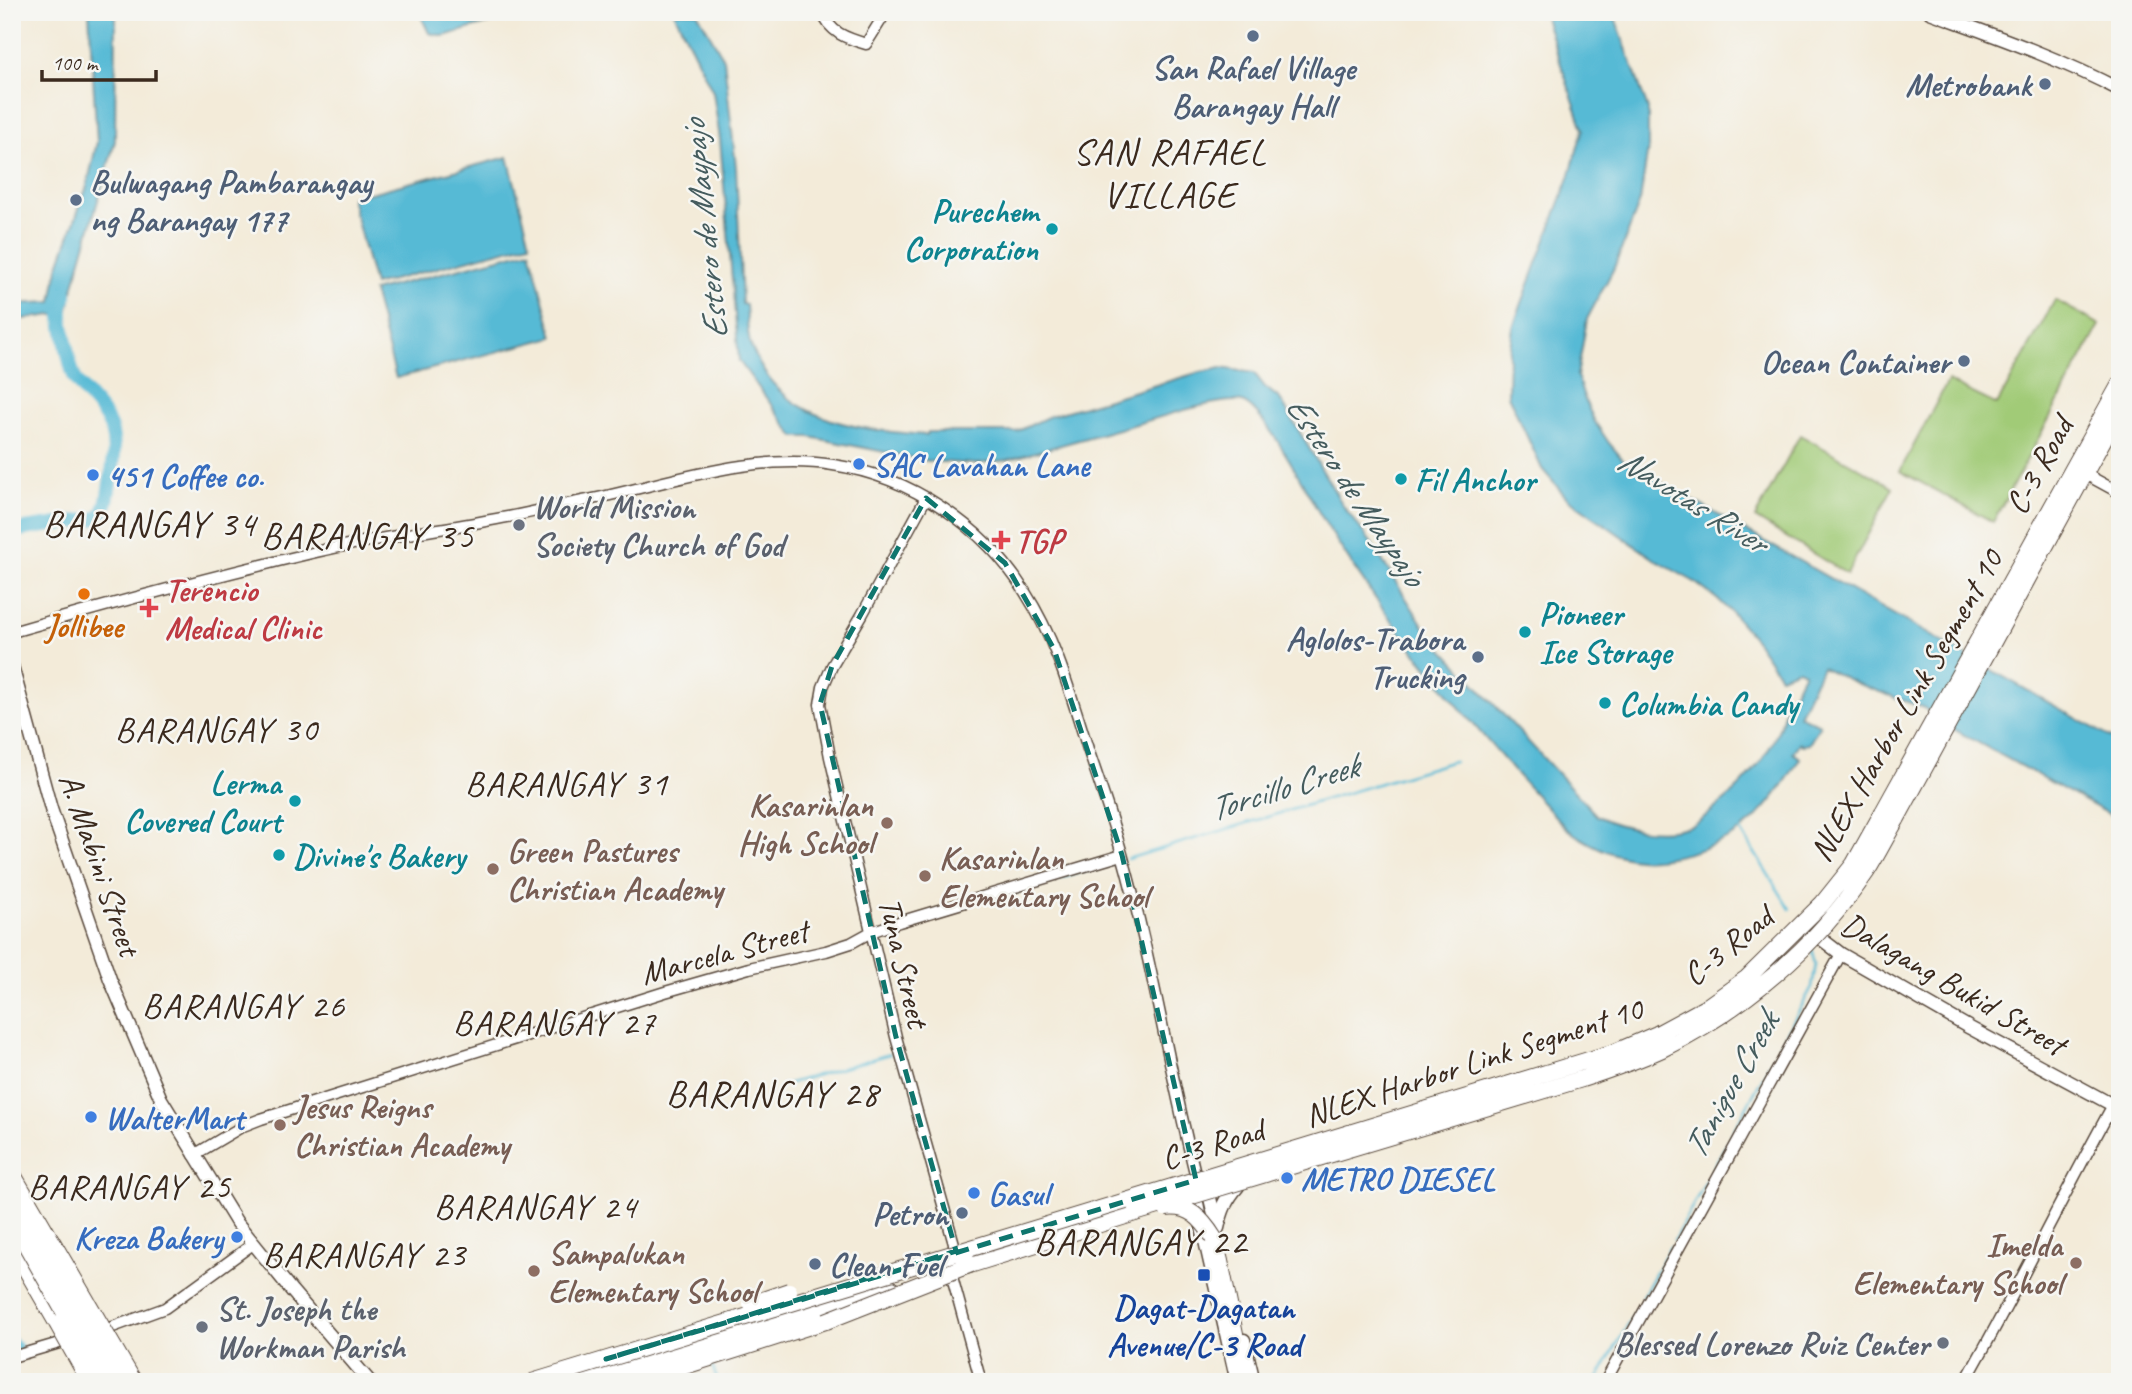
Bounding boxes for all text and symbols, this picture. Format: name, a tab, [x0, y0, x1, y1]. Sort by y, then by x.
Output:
marker: San Rafael Village Barangay Hall	[1245, 28, 1261, 44]
scale bar	[42, 38, 156, 82]
place label: San Rafael Village Barangay Hall	[1151, 47, 1358, 127]
text: 100 m	[52, 50, 99, 76]
place label: Metrobank	[1905, 64, 2034, 106]
marker: Metrobank	[2037, 76, 2053, 92]
water label: Estero de Maypajo	[670, 114, 738, 342]
district label: SAN RAFAEL VILLAGE	[1073, 128, 1267, 218]
place label: Bulwagang Pambarangay ng Barangay 177	[90, 161, 375, 241]
place label: Purechem Corporation	[904, 190, 1041, 270]
marker: Bulwagang Pambarangay ng Barangay 177	[68, 192, 84, 208]
marker: Purechem Corporation	[1044, 221, 1060, 237]
place label: Ocean Container	[1761, 341, 1953, 383]
marker: Ocean Container	[1956, 353, 1972, 369]
water label: Estero de Maypajo	[1276, 387, 1438, 598]
street label: C-3 Road	[1995, 405, 2085, 521]
water label: Navotas River	[1610, 437, 1780, 567]
place label: SAC Lavahan Lane	[873, 444, 1092, 486]
place label: 451 Coffee co.	[107, 455, 264, 497]
marker: SAC Lavahan Lane	[851, 456, 867, 472]
place label: Fil Anchor	[1415, 459, 1538, 501]
marker: 451 Coffee co.	[85, 467, 101, 483]
marker: Fil Anchor	[1393, 471, 1409, 487]
place label: World Mission Society Church of God	[533, 486, 789, 566]
district label: BARANGAY 34	[43, 500, 258, 547]
district label: BARANGAY 35	[261, 512, 475, 559]
marker: World Mission Society Church of God	[511, 517, 527, 533]
place label: TGP	[1015, 520, 1068, 562]
marker: TGP	[993, 532, 1009, 548]
street label: NLEX Harbor Link Segment 10	[1799, 540, 2013, 869]
place label: Terencio Medical Clinic	[165, 569, 323, 649]
marker: Jollibee	[76, 586, 92, 602]
place label: Pioneer Ice Storage	[1539, 593, 1674, 673]
marker: Terencio Medical Clinic	[139, 598, 159, 618]
place label: Jollibee	[44, 605, 125, 647]
place label: Aglolos-Trabora Trucking	[1286, 618, 1467, 698]
marker: Pioneer Ice Storage	[1517, 624, 1533, 640]
marker: Aglolos-Trabora Trucking	[1470, 649, 1486, 665]
place label: Columbia Candy	[1619, 683, 1801, 725]
marker: Columbia Candy	[1597, 695, 1613, 711]
district label: BARANGAY 30	[115, 707, 319, 752]
water label: Torcillo Creek	[1203, 742, 1369, 832]
district label: BARANGAY 31	[465, 761, 669, 806]
place label: Lerma Covered Court	[124, 762, 285, 842]
street label: A. Mabini Street	[49, 768, 152, 964]
place label: Kasarinlan High School	[738, 784, 879, 864]
marker: Lerma Covered Court	[287, 793, 303, 809]
marker: Kasarinlan High School	[879, 815, 895, 831]
place label: Green Pastures Christian Academy	[507, 830, 726, 910]
place label: Divine's Bakery	[293, 835, 468, 877]
place label: Kasarinlan Elementary School	[939, 837, 1155, 917]
marker: Divine's Bakery	[271, 847, 287, 863]
marker: Green Pastures Christian Academy	[485, 861, 501, 877]
marker: Kasarinlan Elementary School	[917, 868, 933, 884]
street label: Tuna Street	[869, 893, 940, 1034]
street label: C-3 Road	[1674, 893, 1785, 995]
street label: Dalagang Bukid Street	[1834, 903, 2077, 1067]
street label: Marcela Street	[636, 908, 816, 994]
district label: BARANGAY 26	[142, 983, 346, 1028]
street label: NLEX Harbor Link Segment 10	[1299, 987, 1650, 1136]
water label: Tanigue Creek	[1672, 999, 1792, 1166]
district label: BARANGAY 27	[453, 1000, 657, 1045]
district label: BARANGAY 28	[666, 1070, 881, 1117]
place label: Jesus Reigns Christian Academy	[292, 1086, 513, 1166]
place label: WalterMart	[105, 1097, 248, 1139]
street label: C-3 Road	[1156, 1107, 1273, 1179]
marker: WalterMart	[83, 1109, 99, 1125]
marker: Jesus Reigns Christian Academy	[272, 1117, 288, 1133]
place label: METRO DIESEL	[1301, 1158, 1496, 1200]
district label: BARANGAY 25	[28, 1164, 232, 1209]
marker: METRO DIESEL	[1279, 1170, 1295, 1186]
place label: Gasul	[988, 1173, 1055, 1215]
district label: BARANGAY 24	[434, 1184, 639, 1229]
marker: Gasul	[966, 1185, 982, 1201]
place label: Petron	[872, 1193, 950, 1235]
marker: Petron	[954, 1205, 970, 1221]
place label: Kreza Bakery	[74, 1217, 226, 1259]
district label: BARANGAY 22	[1034, 1218, 1249, 1265]
place label: Imelda Elementary School	[1853, 1224, 2068, 1304]
marker: Kreza Bakery	[229, 1229, 245, 1245]
district label: BARANGAY 23	[263, 1232, 467, 1277]
place label: Sampalukan Elementary School	[548, 1232, 764, 1312]
place label: Clean Fuel	[829, 1244, 949, 1286]
marker: Imelda Elementary School	[2068, 1255, 2084, 1271]
marker: Clean Fuel	[807, 1256, 823, 1272]
marker: Sampalukan Elementary School	[526, 1263, 542, 1279]
marker: Dagat-Dagatan Avenue/C-3 Road	[1196, 1267, 1212, 1283]
place label: Dagat-Dagatan Avenue/C-3 Road	[1107, 1286, 1307, 1366]
place label: St. Joseph the Workman Parish	[216, 1288, 406, 1368]
marker: St. Joseph the Workman Parish	[194, 1319, 210, 1335]
place label: Blessed Lorenzo Ruiz Center	[1614, 1323, 1932, 1365]
marker: Blessed Lorenzo Ruiz Center	[1935, 1335, 1951, 1351]

